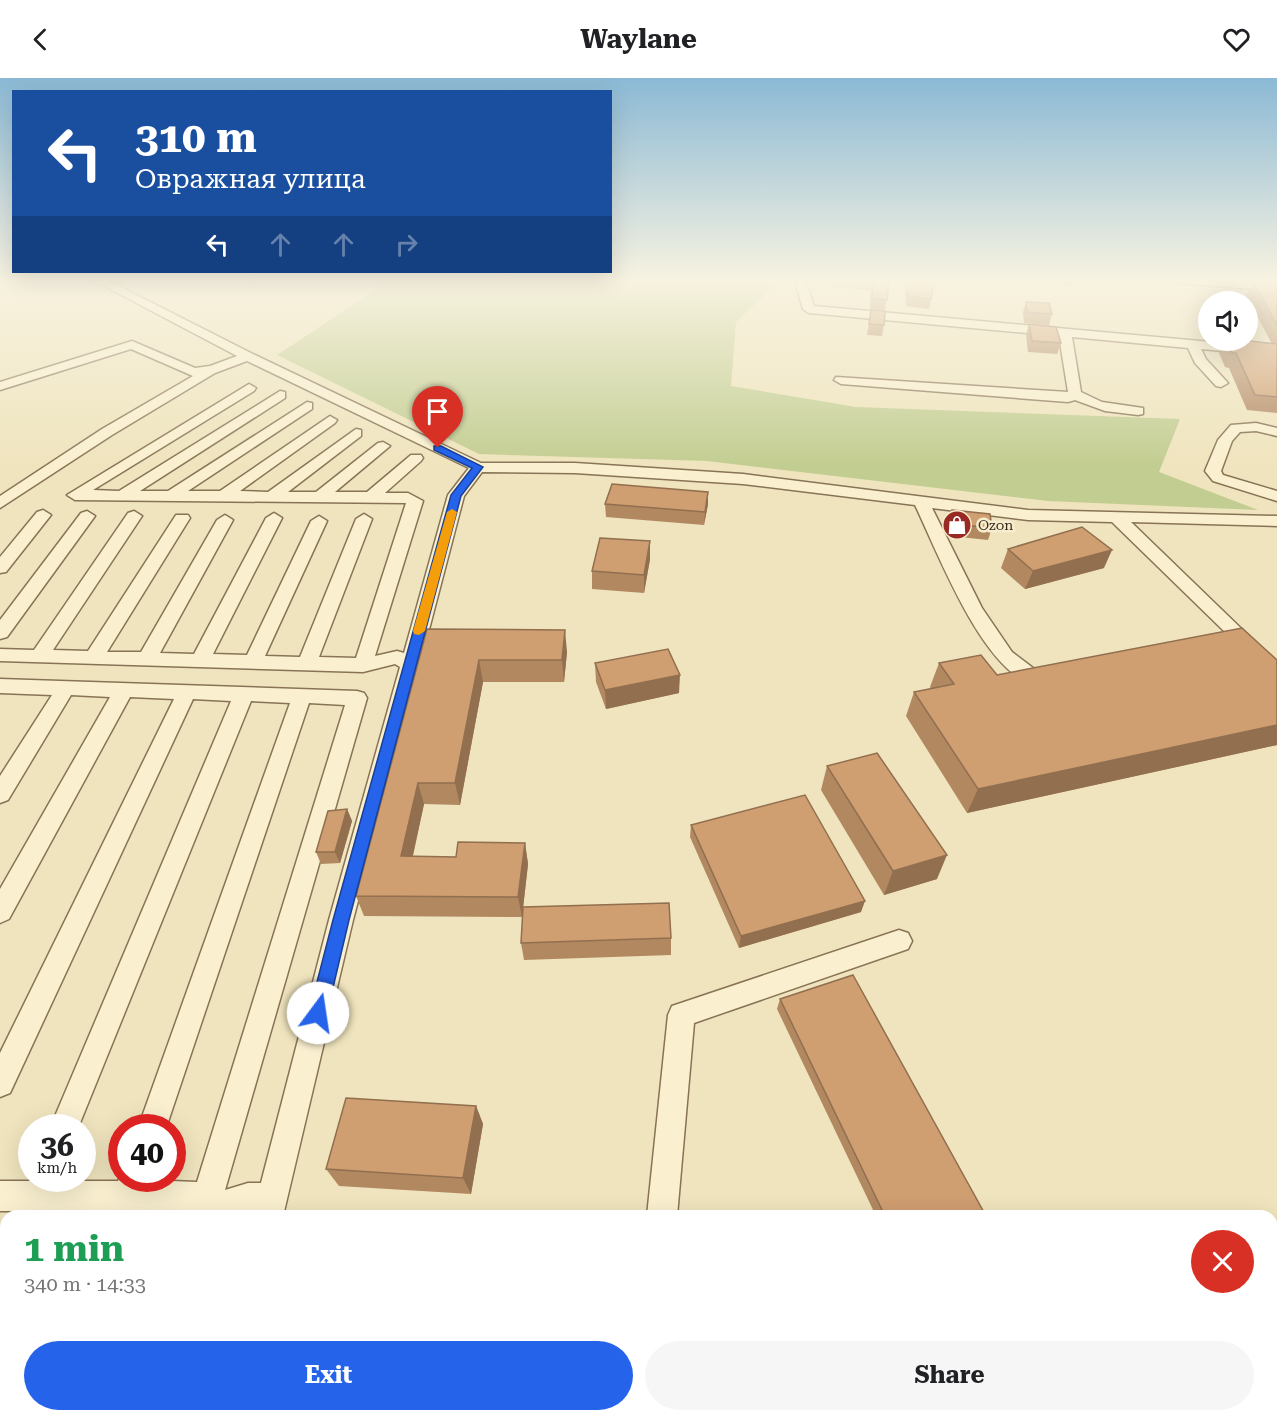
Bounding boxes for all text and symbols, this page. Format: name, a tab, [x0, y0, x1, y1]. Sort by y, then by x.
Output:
icon: back	[24, 23, 57, 56]
text: Waylane	[580, 23, 697, 55]
icon: heart	[1220, 23, 1253, 56]
text: 310 m	[135, 113, 257, 162]
icon: left	[36, 114, 114, 192]
text: Овражная улица	[135, 163, 366, 195]
icon: left	[201, 228, 234, 261]
icon: ahead	[264, 228, 297, 261]
icon: ahead	[327, 228, 360, 261]
icon: right	[390, 228, 423, 261]
map controls	[1198, 291, 1258, 351]
button: sound	[1198, 291, 1258, 351]
pin	[412, 386, 463, 448]
icon: arrive	[421, 395, 454, 428]
shop icon: Ozon	[941, 509, 973, 541]
place label: Ozon	[978, 517, 1013, 533]
position arrow	[286, 981, 350, 1045]
speed limit sign: 40	[108, 1114, 186, 1192]
text: 36	[40, 1128, 74, 1163]
text: km/h	[37, 1159, 77, 1177]
text: 1 min	[24, 1228, 124, 1270]
button: close	[1191, 1230, 1254, 1293]
text: 340 m · 14:33	[24, 1272, 146, 1296]
button: Exit	[24, 1341, 633, 1410]
button: Share	[645, 1341, 1254, 1410]

